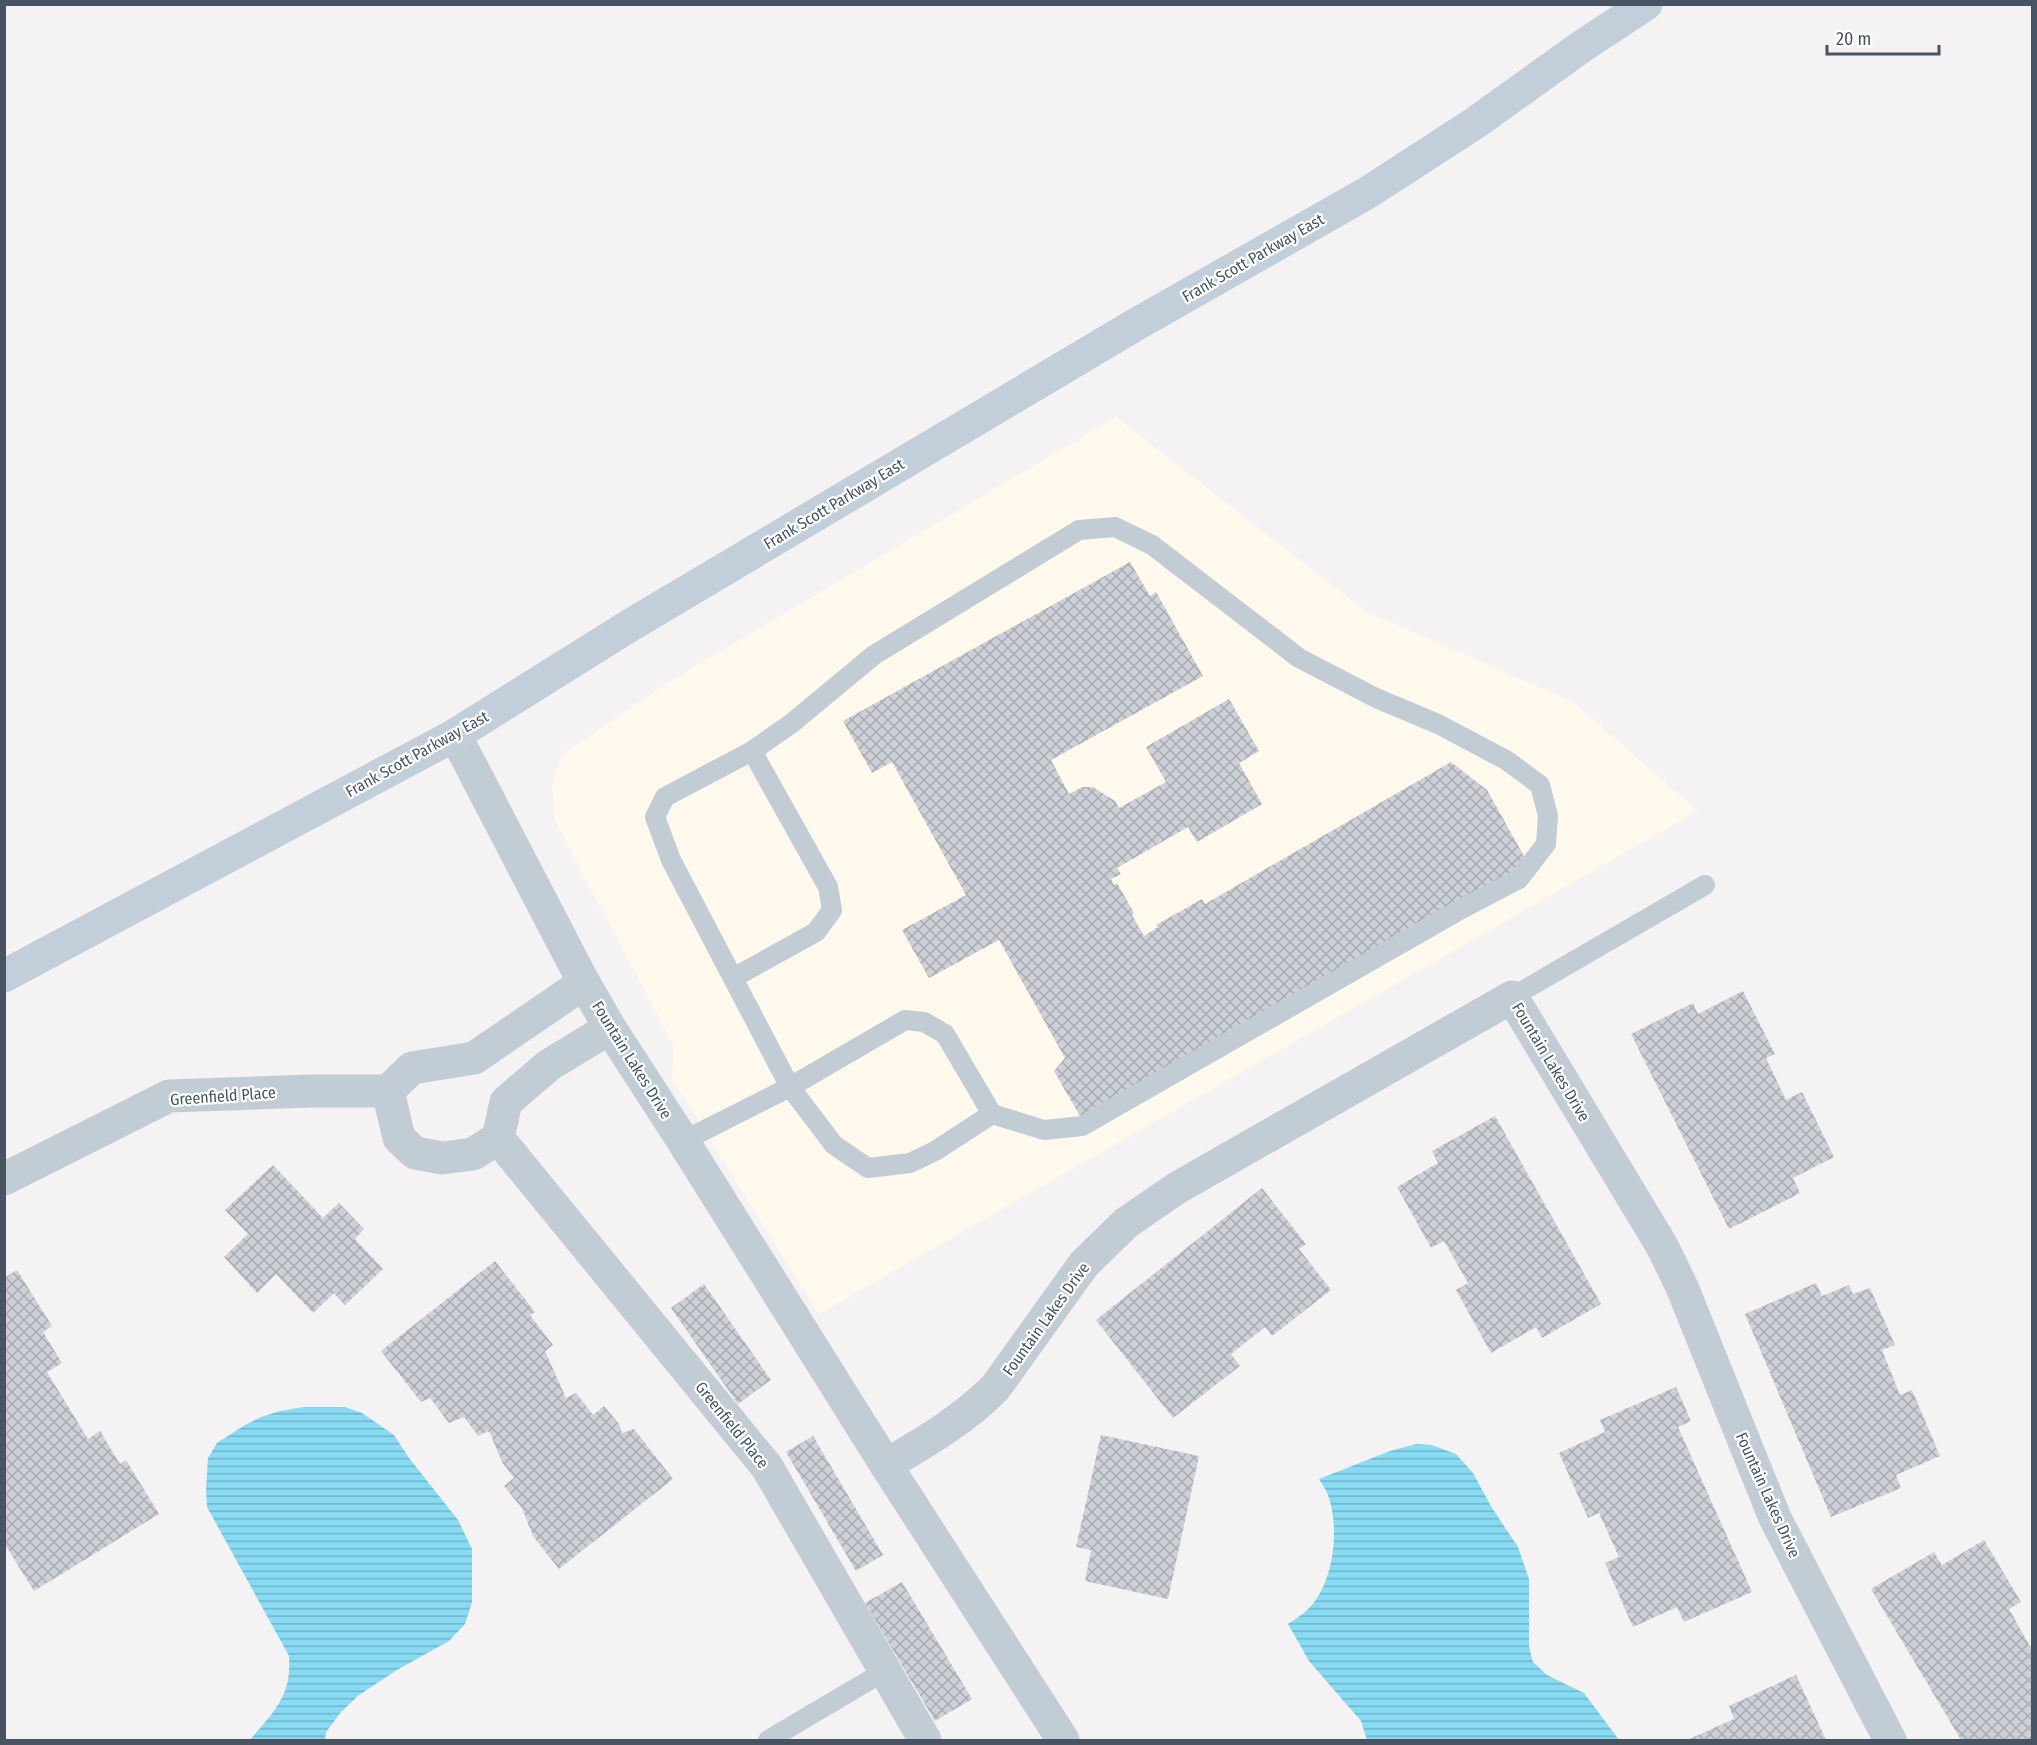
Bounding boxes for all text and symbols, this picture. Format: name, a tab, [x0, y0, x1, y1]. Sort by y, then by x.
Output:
scale bar	[1827, 18, 1940, 56]
text: 20 m	[1836, 28, 1871, 50]
street label: Frank Scott Parkway East	[1179, 209, 1328, 306]
street label: Frank Scott Parkway East	[760, 454, 908, 553]
street label: Frank Scott Parkway East	[342, 706, 492, 801]
street label: Fountain Lakes Drive	[588, 998, 676, 1122]
street label: Fountain Lakes Drive	[1508, 999, 1594, 1125]
street label: Greenfield Place	[169, 1083, 277, 1109]
street label: Fountain Lakes Drive	[999, 1259, 1094, 1379]
street label: Greenfield Place	[691, 1378, 773, 1472]
street label: Fountain Lakes Drive	[1732, 1429, 1804, 1561]

